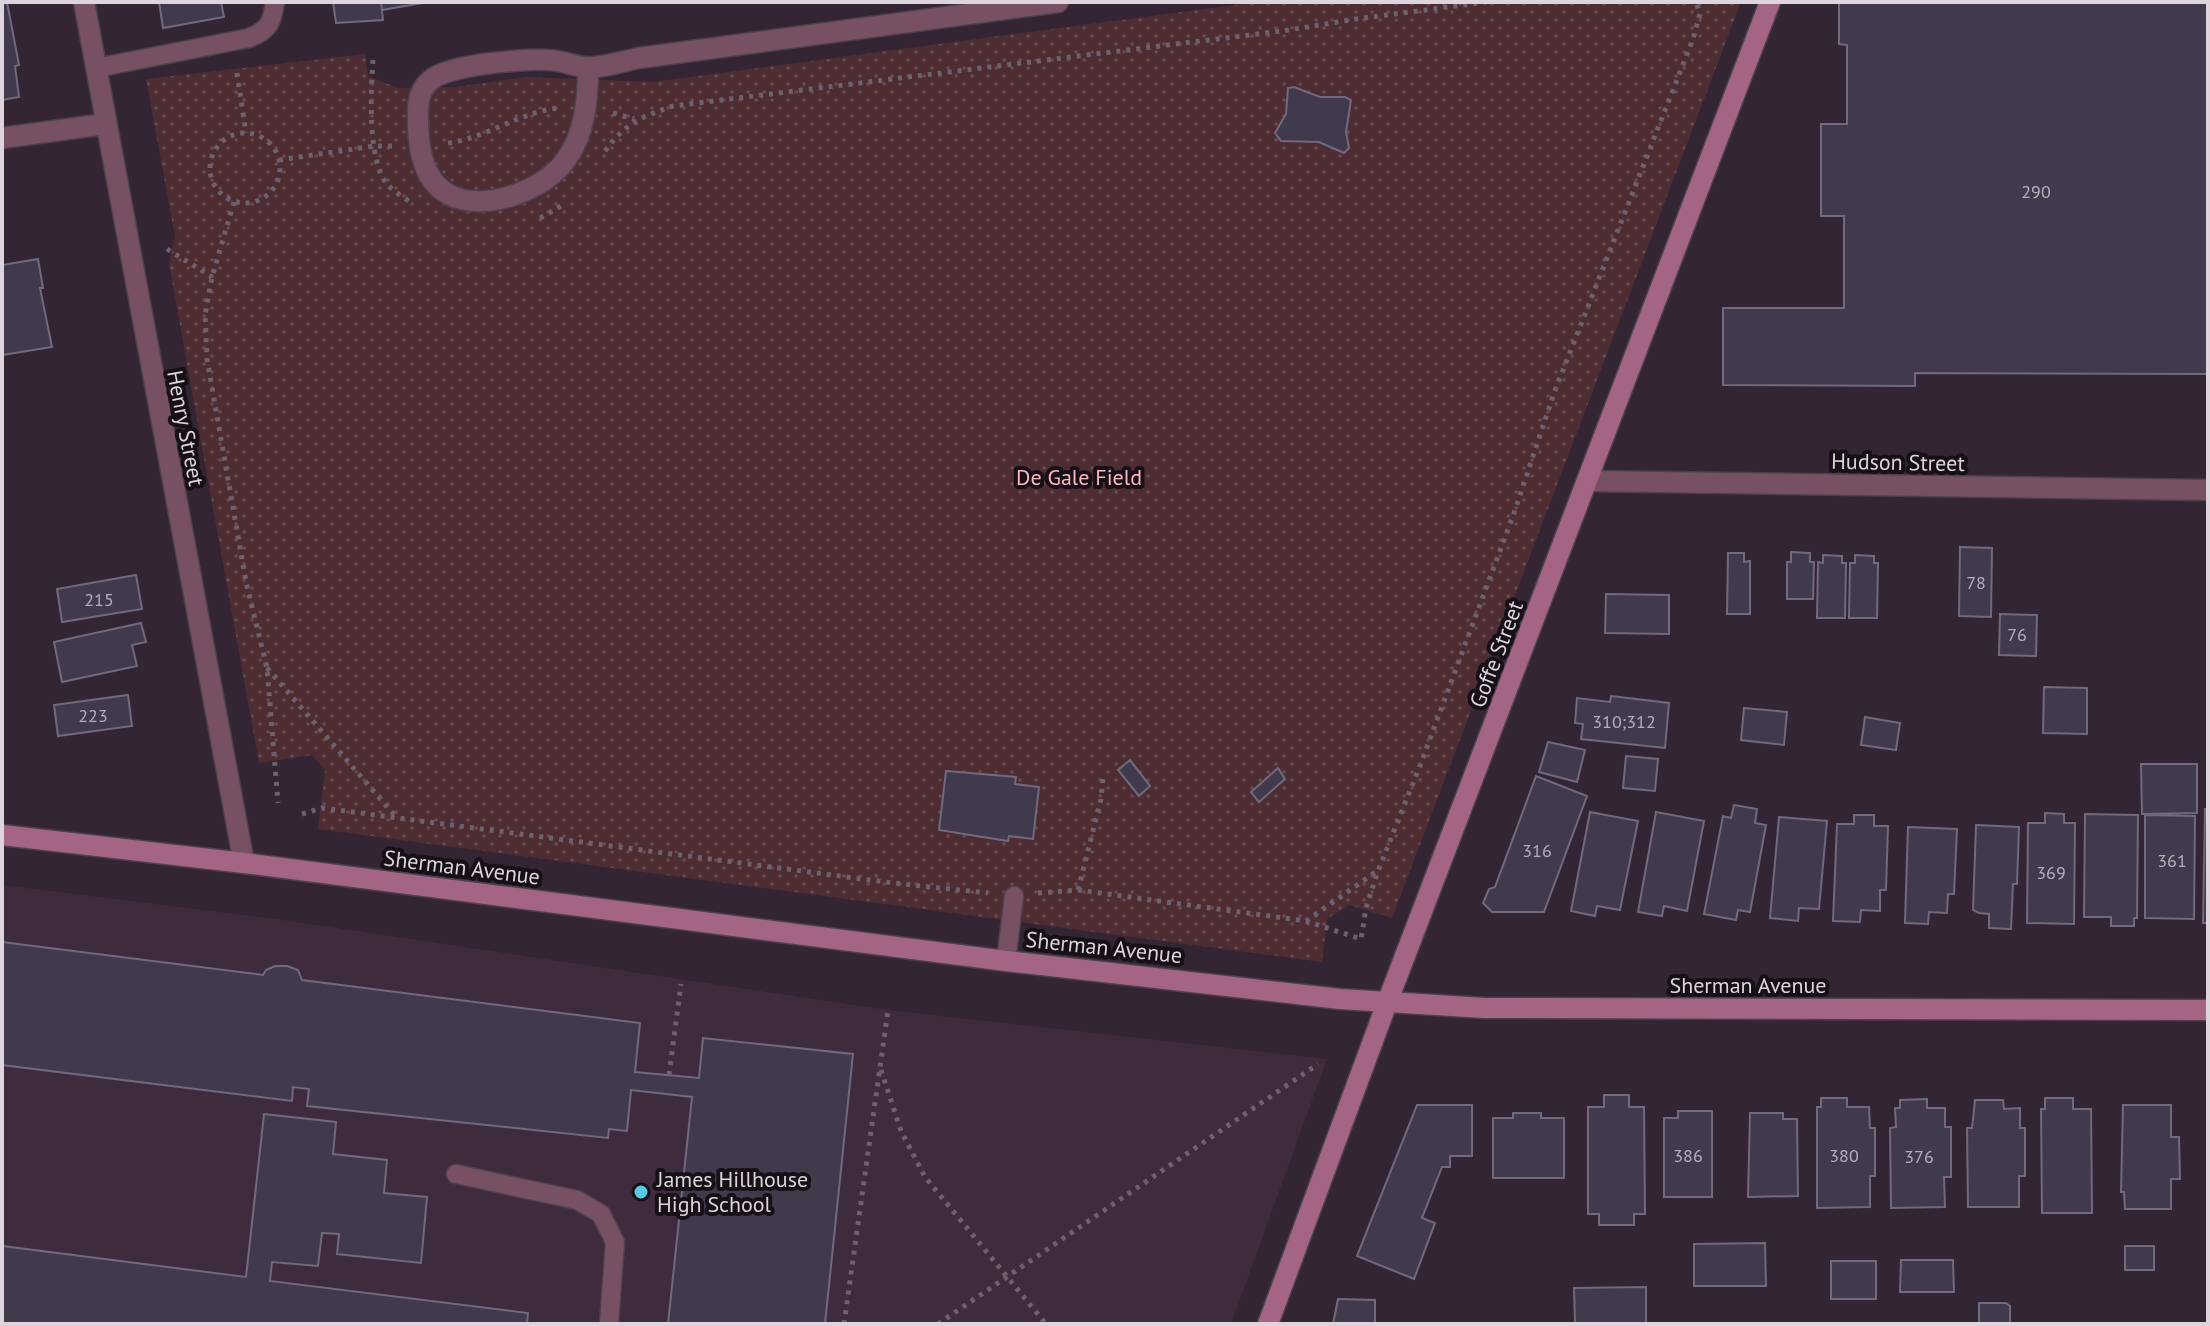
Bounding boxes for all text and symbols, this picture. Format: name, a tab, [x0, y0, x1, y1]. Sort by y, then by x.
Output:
house number: 290	[2021, 180, 2051, 203]
street label: Henry Street	[161, 368, 211, 489]
street label: Hudson Street	[1831, 447, 1966, 477]
park label: De Gale Field	[1016, 463, 1142, 491]
house number: 78	[1966, 571, 1986, 594]
house number: 215	[84, 588, 114, 611]
street label: Goffe Street	[1463, 596, 1529, 711]
house number: 76	[2007, 623, 2027, 646]
house number: 223	[78, 704, 108, 727]
house number: 310;312	[1592, 710, 1656, 733]
house number: 316	[1522, 839, 1552, 862]
street label: Sherman Avenue	[382, 844, 542, 890]
house number: 361	[2157, 849, 2187, 872]
house number: 369	[2036, 861, 2066, 884]
street label: Sherman Avenue	[1024, 925, 1184, 969]
street label: Sherman Avenue	[1669, 971, 1827, 999]
house number: 386	[1673, 1144, 1703, 1167]
house number: 380	[1829, 1144, 1859, 1167]
house number: 376	[1904, 1145, 1934, 1168]
place label: James Hillhouse High School	[656, 1165, 808, 1218]
marker: James Hillhouse High School	[632, 1183, 650, 1201]

